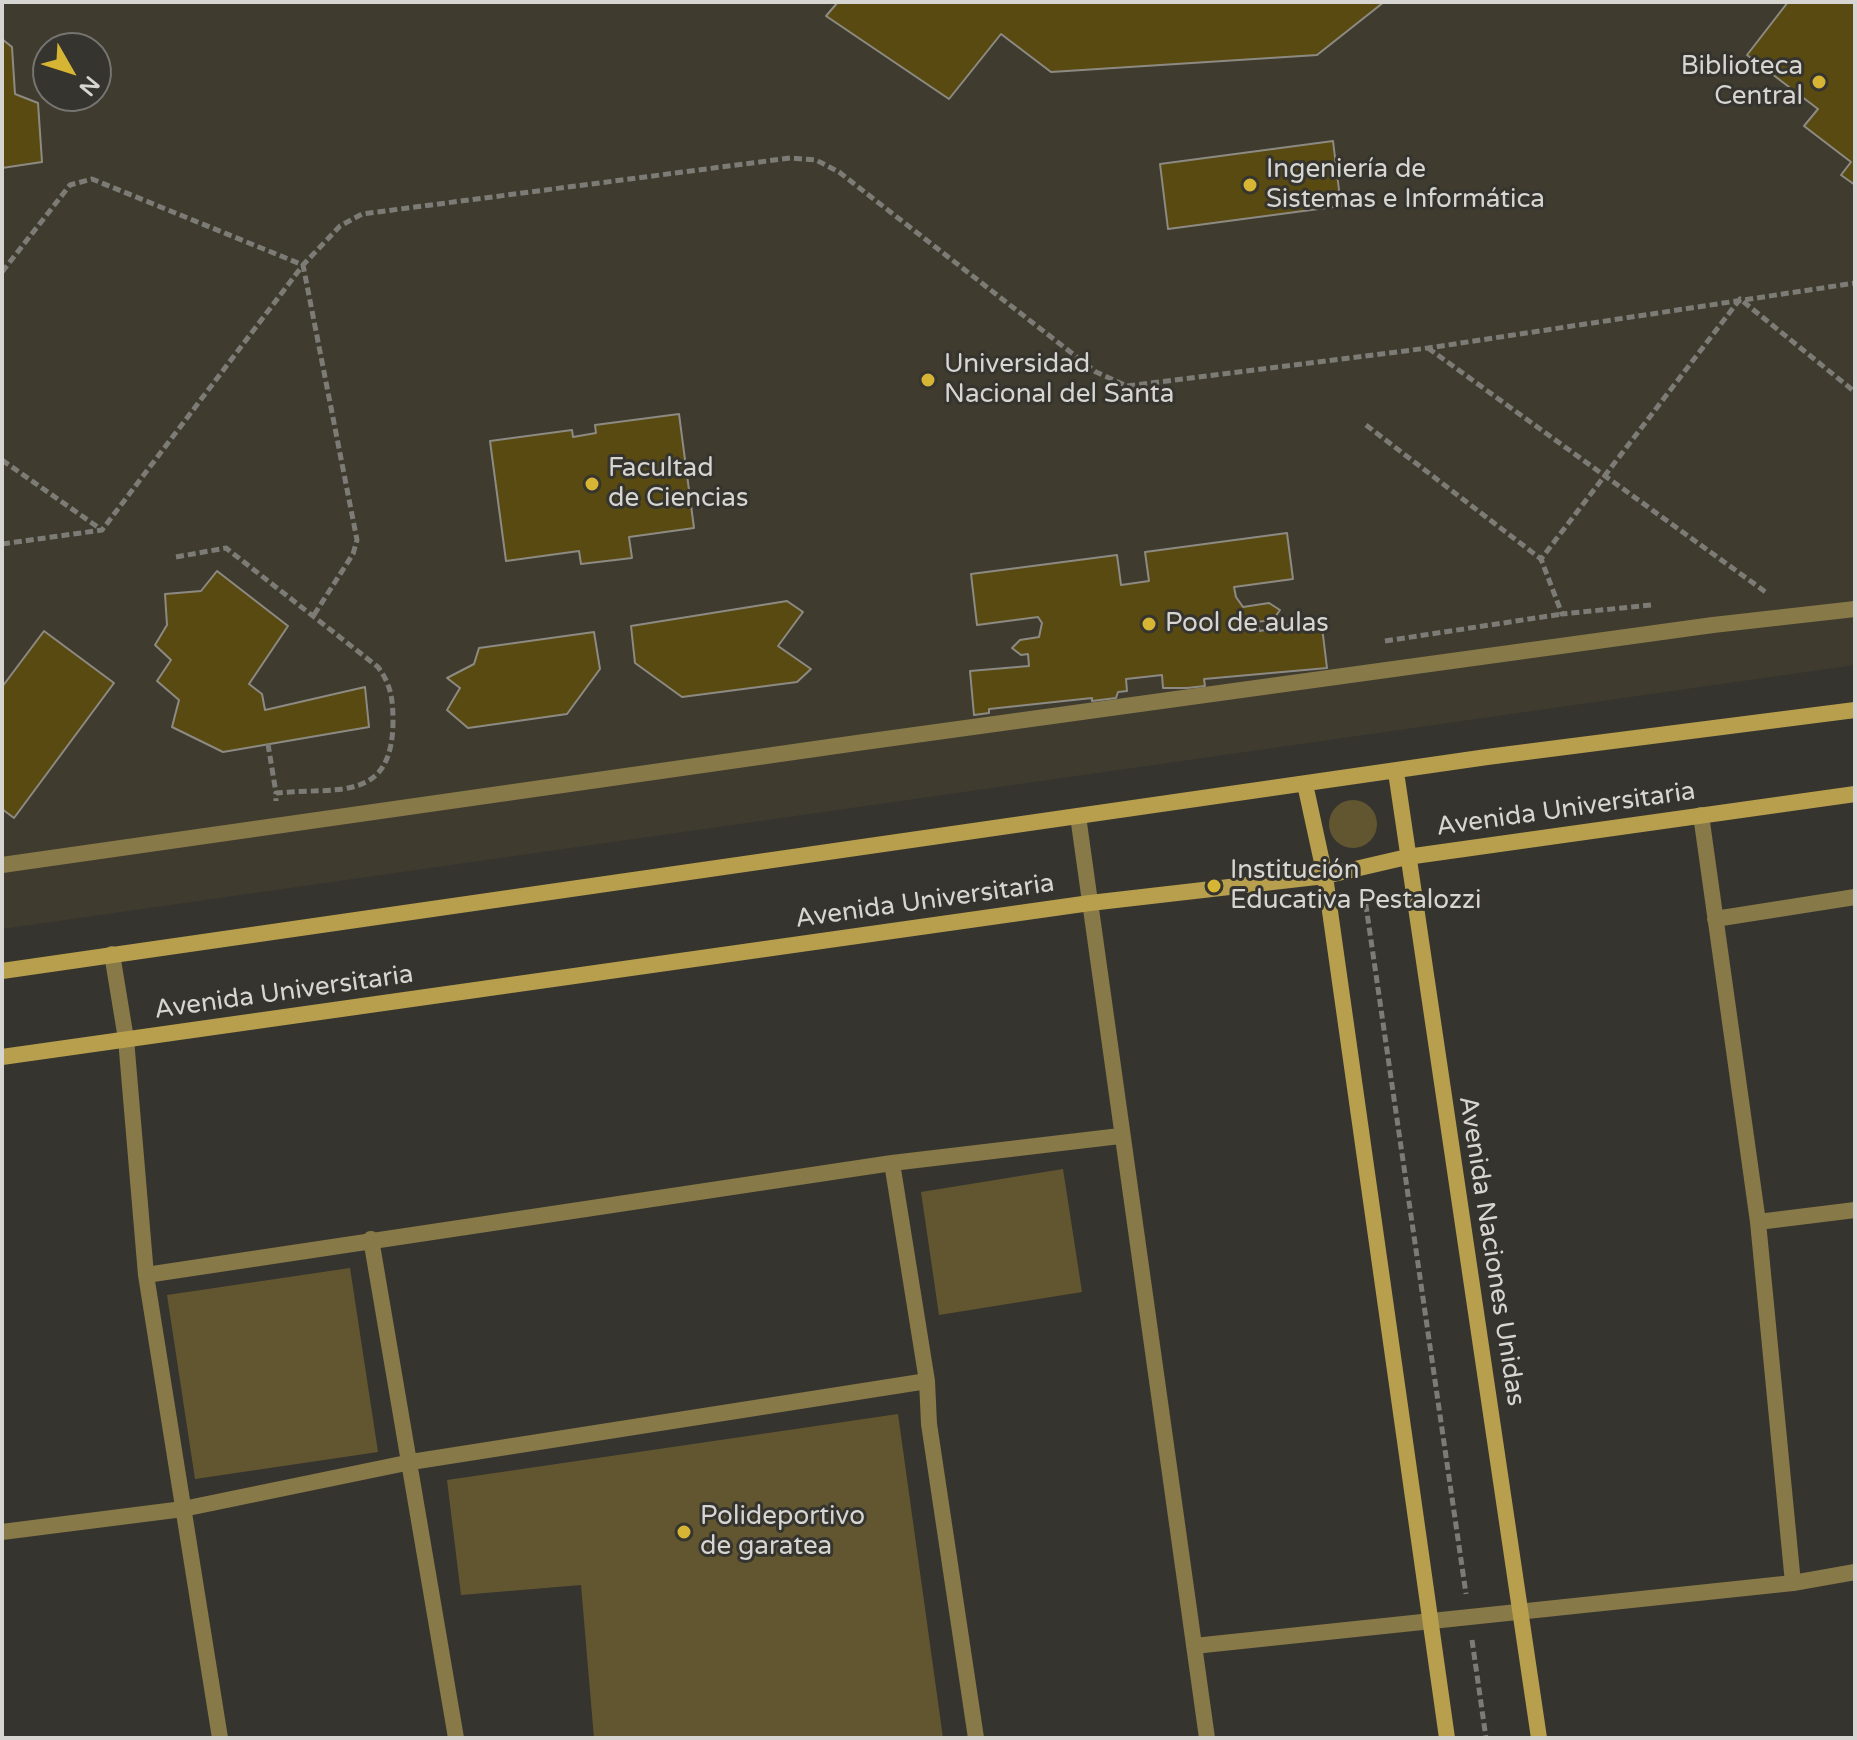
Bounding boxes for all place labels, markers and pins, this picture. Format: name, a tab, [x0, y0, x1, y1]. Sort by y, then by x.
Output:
place label: Biblioteca Central	[1681, 51, 1803, 112]
marker: Biblioteca Central	[1810, 73, 1828, 91]
place label: Ingeniería de Sistemas e Informática	[1266, 154, 1545, 216]
marker: Ingeniería de Sistemas e Informática	[1241, 176, 1259, 194]
place label: Universidad Nacional del Santa	[944, 349, 1174, 410]
marker: Universidad Nacional del Santa	[919, 371, 937, 389]
place label: Facultad de Ciencias	[608, 453, 748, 514]
marker: Facultad de Ciencias	[583, 475, 601, 493]
place label: Pool de aulas	[1165, 608, 1329, 640]
marker: Pool de aulas	[1140, 615, 1158, 633]
place label: Institución Educativa Pestalozzi	[1230, 855, 1481, 916]
marker: Institución Educativa Pestalozzi	[1205, 877, 1223, 895]
place label: Polideportivo de garatea	[700, 1501, 865, 1562]
marker: Polideportivo de garatea	[675, 1523, 693, 1541]

